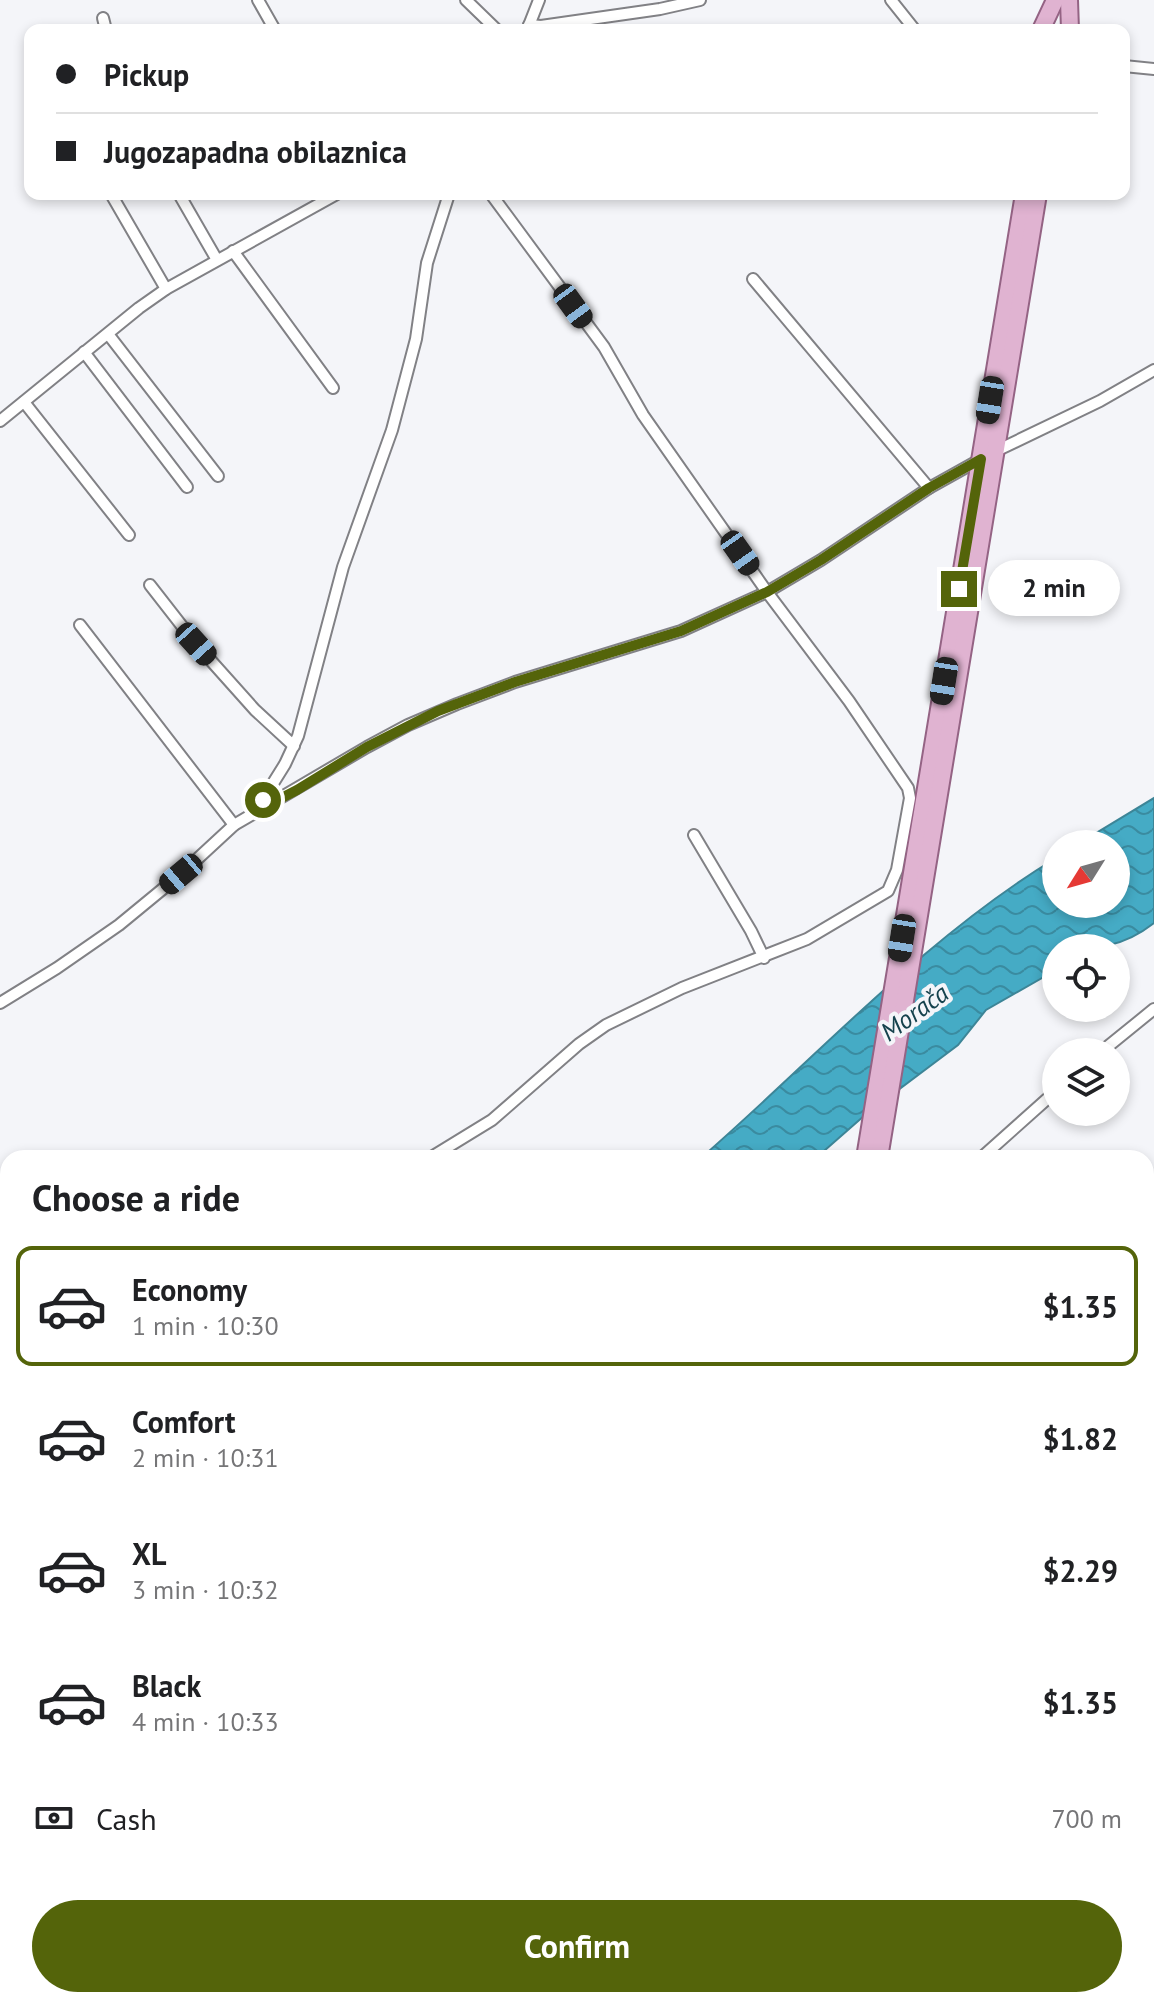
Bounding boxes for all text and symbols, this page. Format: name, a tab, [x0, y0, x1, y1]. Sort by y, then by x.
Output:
text: Pickup	[104, 55, 189, 94]
text: Jugozapadna obilaznica	[104, 132, 407, 171]
car	[549, 280, 597, 332]
car	[974, 374, 1006, 426]
car	[716, 526, 764, 580]
callout: 2 min	[987, 561, 1119, 617]
route end	[941, 571, 977, 607]
text: 2 min	[1022, 571, 1086, 604]
car	[171, 618, 221, 670]
car	[928, 655, 960, 707]
route start	[245, 782, 281, 818]
north arrow	[1042, 830, 1130, 918]
map controls	[1042, 830, 1130, 1126]
car	[155, 849, 207, 899]
car	[886, 912, 918, 964]
button: locate	[1042, 934, 1130, 1022]
water label: Morača	[873, 976, 955, 1048]
button: layers	[1042, 1038, 1130, 1126]
text: Choose a ride	[32, 1174, 240, 1221]
icon: car	[36, 1270, 108, 1342]
text: Economy	[132, 1270, 247, 1309]
text: $1.35	[1043, 1287, 1118, 1326]
text: 1 min · 10:30	[132, 1309, 279, 1342]
icon: car	[36, 1402, 108, 1474]
text: Comfort	[132, 1402, 235, 1441]
text: $1.82	[1043, 1419, 1118, 1458]
text: 2 min · 10:31	[132, 1441, 279, 1474]
icon: car	[36, 1534, 108, 1606]
text: XL	[132, 1534, 166, 1573]
text: $2.29	[1043, 1551, 1118, 1590]
text: 3 min · 10:32	[132, 1573, 279, 1606]
icon: car	[36, 1666, 108, 1738]
text: Black	[132, 1666, 201, 1705]
text: $1.35	[1043, 1683, 1118, 1722]
text: 4 min · 10:33	[132, 1705, 279, 1738]
icon: cash	[32, 1796, 76, 1840]
text: Cash	[96, 1799, 157, 1838]
text: 700 m	[1051, 1802, 1122, 1835]
button: Confirm	[32, 1900, 1122, 1992]

